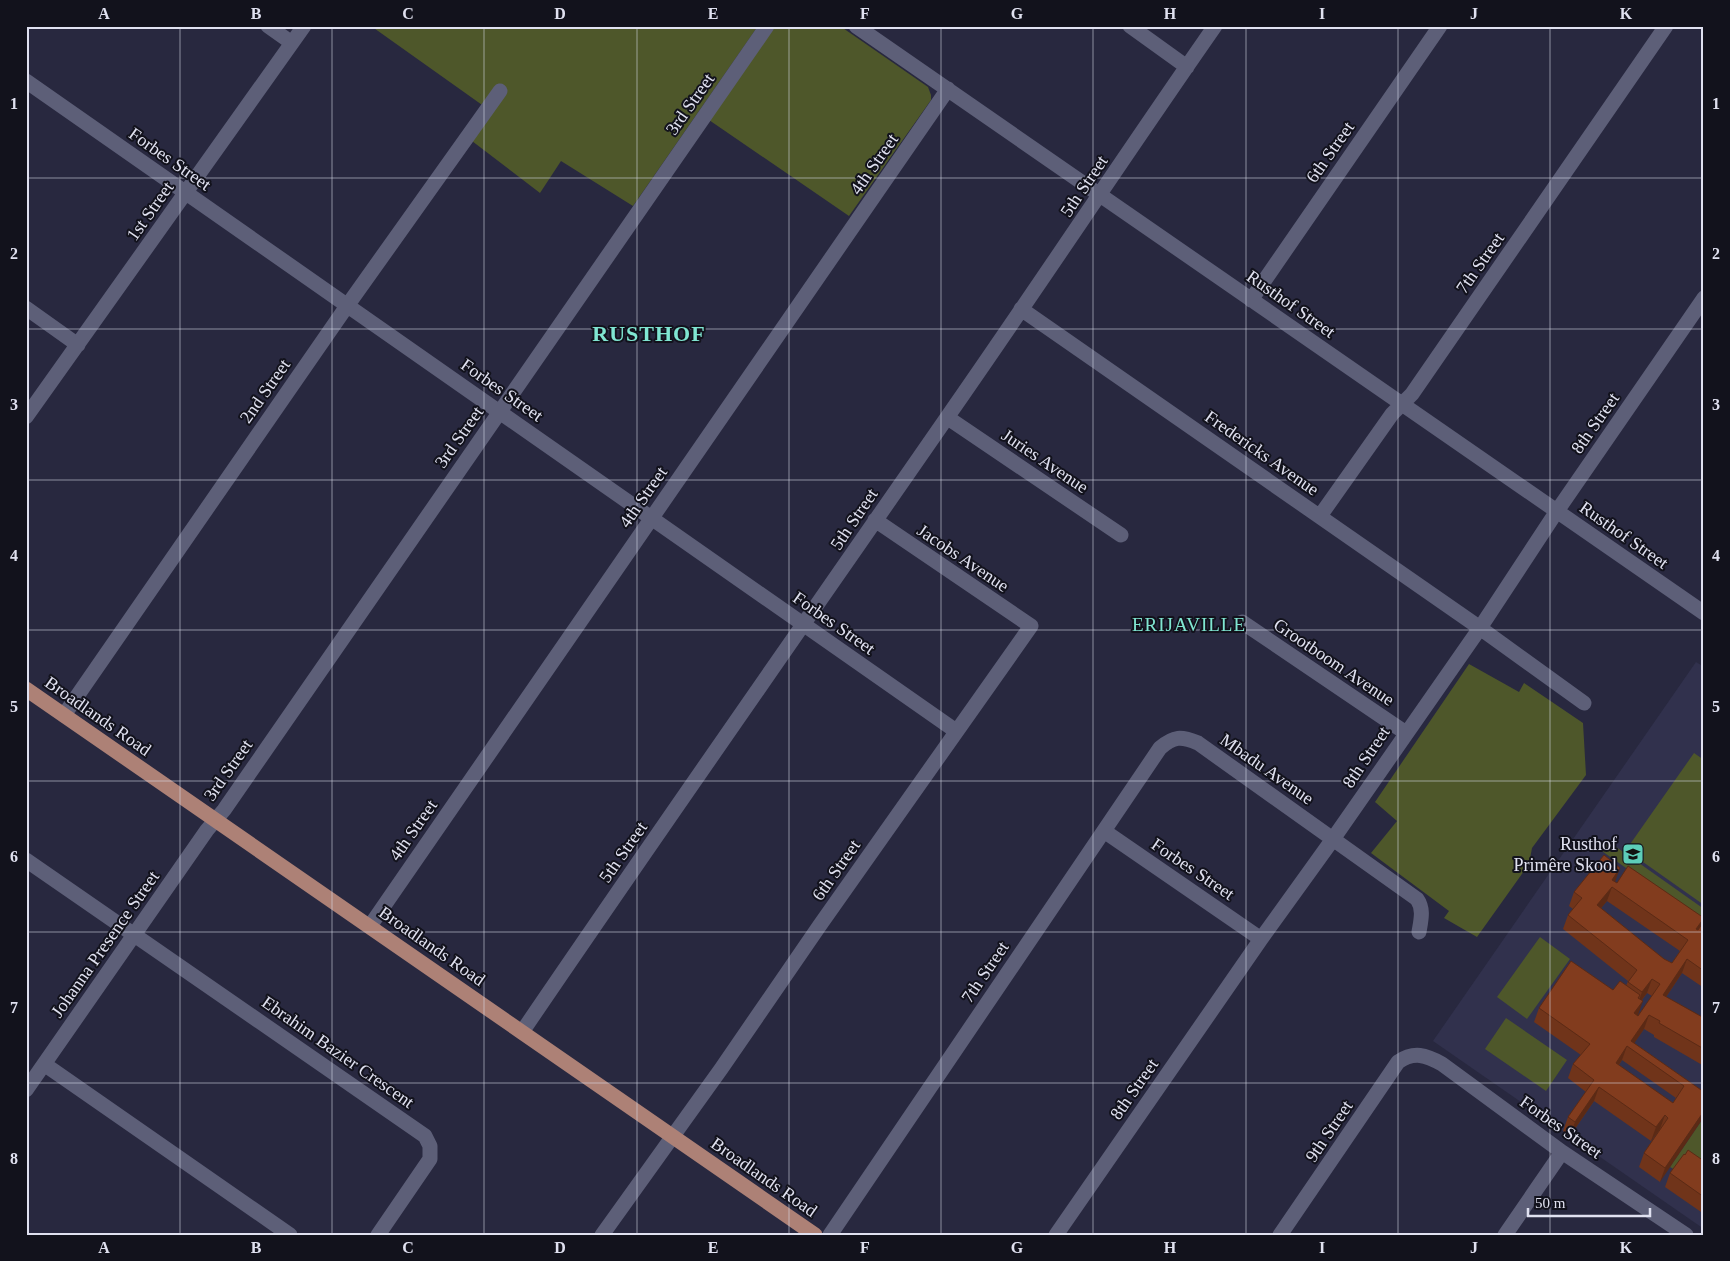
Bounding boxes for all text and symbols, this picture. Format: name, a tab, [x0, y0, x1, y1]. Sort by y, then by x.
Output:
text: A	[98, 5, 110, 22]
text: B	[251, 5, 262, 22]
text: C	[402, 5, 414, 22]
text: D	[554, 5, 566, 22]
text: E	[708, 5, 718, 22]
text: F	[860, 5, 870, 22]
text: G	[1011, 5, 1024, 22]
text: H	[1164, 5, 1177, 22]
text: I	[1319, 5, 1325, 22]
text: J	[1470, 5, 1478, 22]
text: K	[1620, 5, 1633, 22]
street label: 3rd Street	[662, 69, 718, 139]
text: 1	[10, 95, 18, 112]
text: 1	[1712, 95, 1720, 112]
street label: 6th Street	[1302, 118, 1358, 186]
street label: Forbes Street	[125, 123, 215, 195]
street label: 4th Street	[846, 130, 902, 198]
street label: 5th Street	[1056, 152, 1112, 220]
street label: 1st Street	[122, 178, 178, 244]
street label: 7th Street	[1452, 229, 1508, 297]
text: 2	[10, 245, 18, 262]
text: 2	[1712, 245, 1720, 262]
street label: Rusthof Street	[1243, 266, 1339, 342]
district label: RUSTHOF	[592, 321, 706, 346]
street label: Forbes Street	[457, 354, 547, 426]
street label: 2nd Street	[236, 355, 294, 427]
street label: 8th Street	[1567, 389, 1623, 457]
text: 3	[10, 396, 18, 413]
text: 3	[1712, 396, 1720, 413]
street label: 3rd Street	[431, 402, 487, 472]
street label: Fredericks Avenue	[1201, 406, 1323, 500]
street label: Juries Avenue	[998, 425, 1092, 497]
street label: 4th Street	[615, 463, 671, 531]
street label: 5th Street	[826, 485, 882, 553]
street label: Rusthof Street	[1576, 497, 1672, 573]
street label: Jacobs Avenue	[913, 520, 1013, 596]
text: 4	[10, 547, 18, 564]
text: 4	[1712, 547, 1720, 564]
street label: Forbes Street	[789, 587, 879, 659]
district label: ERIJAVILLE	[1132, 614, 1246, 635]
street label: Grootboom Avenue	[1270, 614, 1398, 710]
street label: Broadlands Road	[41, 672, 155, 760]
text: 5	[10, 698, 18, 715]
text: 5	[1712, 698, 1720, 715]
street label: 8th Street	[1338, 723, 1394, 791]
street label: Mbadu Avenue	[1217, 730, 1317, 808]
street label: 3rd Street	[200, 735, 256, 805]
street label: 4th Street	[385, 796, 441, 864]
street label: 5th Street	[595, 818, 651, 886]
street label: Forbes Street	[1148, 834, 1238, 904]
place label: Rusthof Primêre Skool	[1514, 834, 1617, 875]
street label: 6th Street	[808, 836, 864, 904]
school or university icon: Rusthof Primêre Skool	[1621, 842, 1645, 866]
text: 6	[10, 848, 18, 865]
text: 6	[1712, 848, 1720, 865]
street label: Johanna Presence Street	[47, 867, 163, 1021]
street label: Broadlands Road	[375, 902, 489, 990]
street label: 7th Street	[957, 938, 1013, 1006]
street label: Ebrahim Bazier Crescent	[258, 992, 418, 1112]
text: 7	[10, 999, 18, 1016]
text: 7	[1712, 999, 1720, 1016]
street label: 8th Street	[1106, 1055, 1162, 1123]
street label: Forbes Street	[1516, 1091, 1606, 1163]
street label: 9th Street	[1301, 1097, 1357, 1165]
street label: Broadlands Road	[707, 1133, 821, 1221]
text: 8	[10, 1150, 18, 1167]
text: 8	[1712, 1150, 1720, 1167]
scale bar	[1528, 1186, 1650, 1218]
text: 50 m	[1535, 1195, 1566, 1211]
text: A	[98, 1239, 110, 1256]
text: B	[251, 1239, 262, 1256]
text: C	[402, 1239, 414, 1256]
text: D	[554, 1239, 566, 1256]
text: E	[708, 1239, 718, 1256]
text: F	[860, 1239, 870, 1256]
text: G	[1011, 1239, 1024, 1256]
text: H	[1164, 1239, 1177, 1256]
text: I	[1319, 1239, 1325, 1256]
text: J	[1470, 1239, 1478, 1256]
text: K	[1620, 1239, 1633, 1256]

